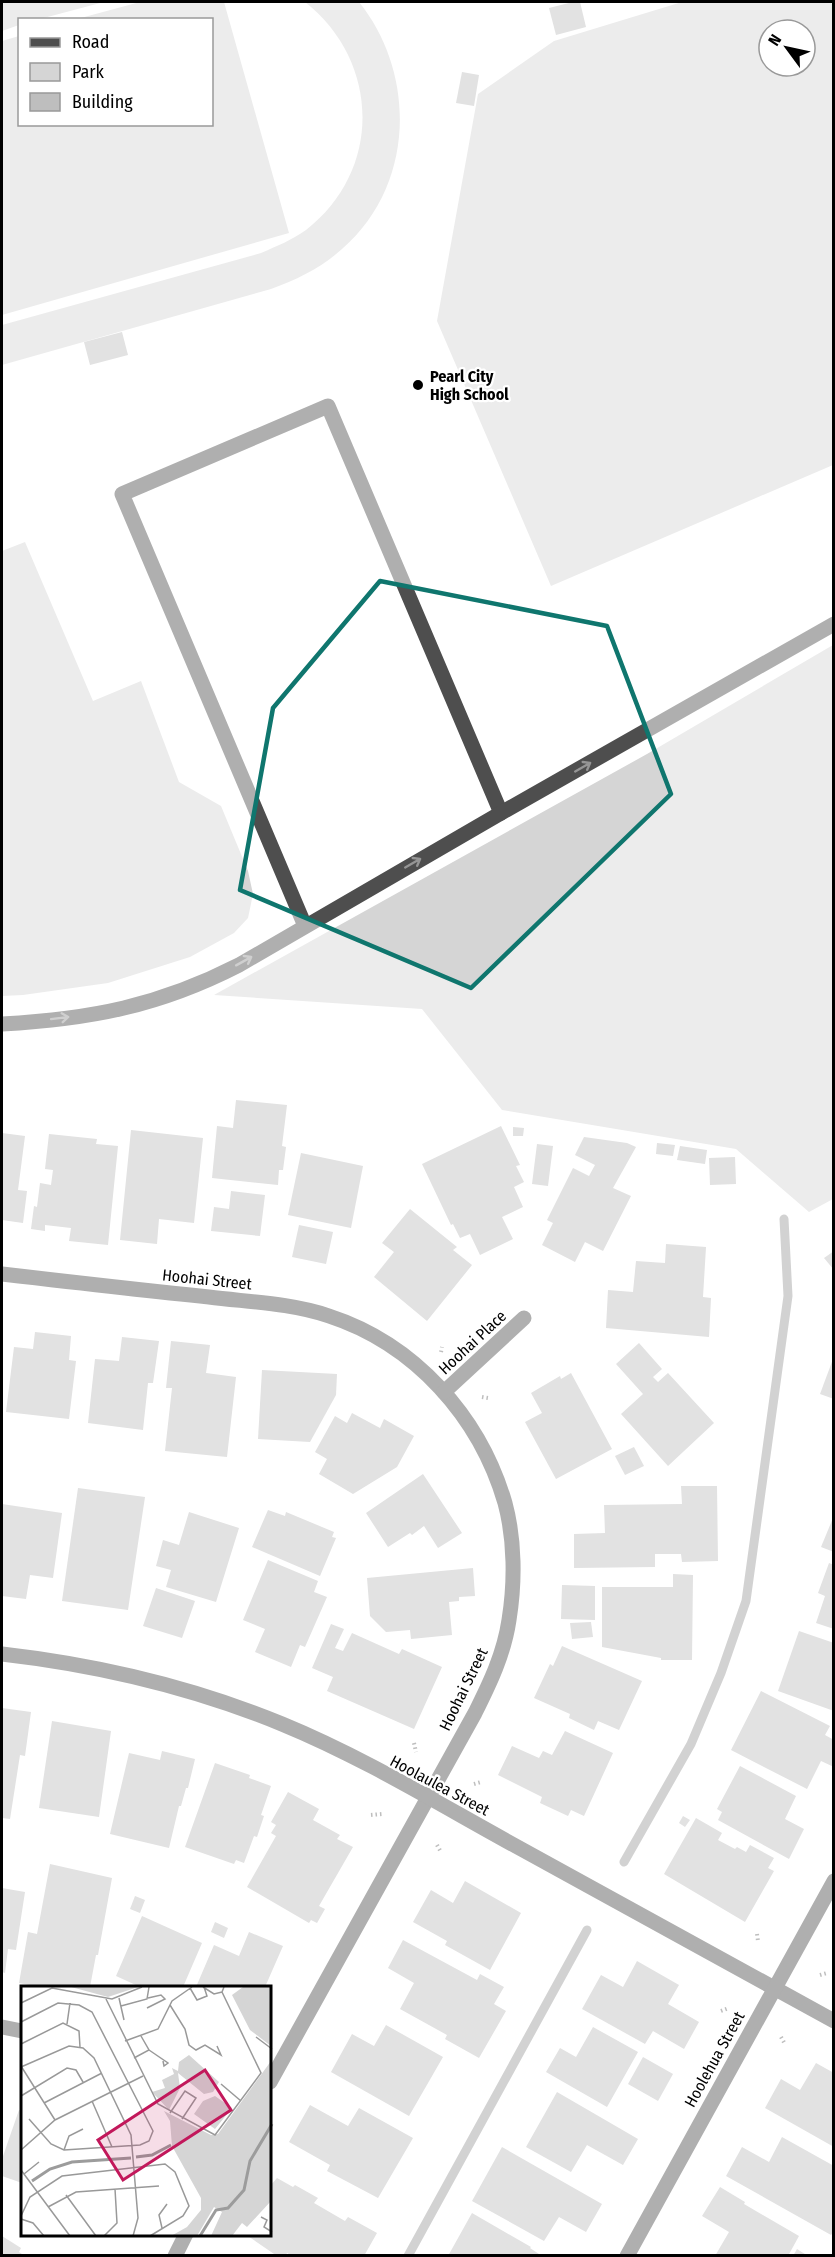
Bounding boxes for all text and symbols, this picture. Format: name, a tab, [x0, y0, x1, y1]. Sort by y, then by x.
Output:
legend	[18, 18, 213, 126]
north arrow	[757, 18, 817, 78]
text: Road	[72, 31, 109, 53]
text: N	[764, 31, 785, 49]
text: Park	[72, 61, 105, 83]
text: Building	[72, 91, 133, 113]
place label: Pearl City High School	[430, 367, 509, 404]
marker: Pearl City High School	[411, 378, 425, 392]
one-way arrow	[573, 761, 591, 772]
one-way arrow	[404, 857, 421, 869]
one-way arrow	[236, 955, 253, 967]
one-way arrow	[49, 1013, 69, 1024]
street label: Hoohai Street	[161, 1265, 253, 1294]
street label: Hoohai Place	[435, 1306, 510, 1378]
street label: Hoohai Street	[435, 1644, 492, 1734]
street label: Hoolaulea Street	[387, 1751, 493, 1820]
inset map	[21, 1986, 272, 2236]
street label: Hoolehua Street	[680, 2007, 749, 2110]

